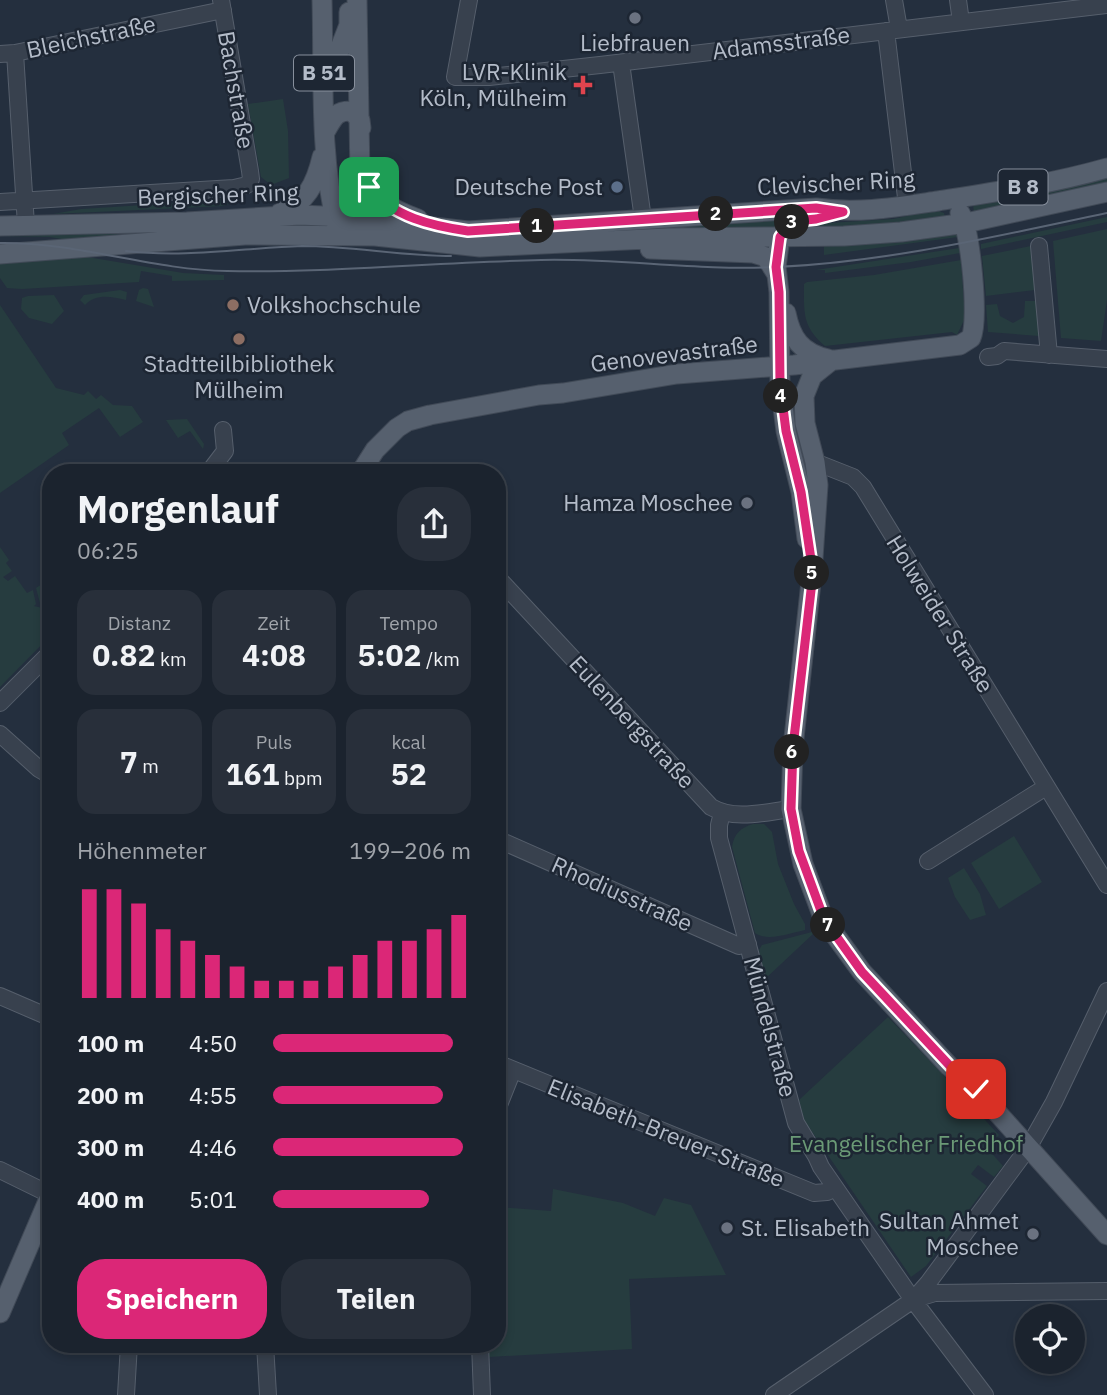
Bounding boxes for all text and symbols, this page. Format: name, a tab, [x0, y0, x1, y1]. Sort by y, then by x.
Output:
street label: Bleichstraße	[23, 8, 158, 64]
marker: Liebfrauen	[627, 10, 643, 26]
street label: Adamsstraße	[710, 19, 851, 65]
place label: Liebfrauen	[580, 27, 690, 57]
street label: Bachstraße	[212, 29, 262, 151]
road number: B 51	[294, 56, 354, 90]
place label: LVR-Klinik Köln, Mülheim	[420, 56, 567, 112]
marker: LVR-Klinik Köln, Mülheim	[573, 75, 593, 95]
pin	[339, 157, 399, 217]
street label: Clevischer Ring	[756, 163, 916, 201]
icon: arrive	[350, 168, 388, 206]
road number: B 8	[998, 170, 1048, 204]
place label: Deutsche Post	[454, 171, 603, 201]
street label: Bergischer Ring	[137, 176, 299, 212]
marker: Deutsche Post	[609, 179, 625, 195]
pin: 2	[698, 196, 734, 232]
text: 2	[710, 201, 721, 225]
pin: 3	[774, 204, 810, 240]
pin: 1	[520, 208, 554, 244]
text: 3	[786, 209, 797, 233]
text: 1	[531, 213, 542, 237]
place label: Volkshochschule	[247, 289, 421, 319]
marker: Volkshochschule	[225, 297, 241, 313]
street label: Genovevastraße	[588, 328, 759, 378]
marker: Stadtteilbibliothek Mülheim	[231, 331, 247, 347]
place label: Stadtteilbibliothek Mülheim	[144, 348, 334, 404]
pin: 4	[764, 378, 798, 414]
text: 4	[775, 383, 786, 407]
text: Morgenlauf	[77, 484, 279, 533]
button: share	[397, 487, 471, 561]
place label: Hamza Moschee	[563, 487, 733, 517]
marker: Hamza Moschee	[739, 495, 755, 511]
street label: Holweider Straße	[880, 529, 1001, 698]
text: 06:25	[77, 535, 139, 565]
pin: 5	[794, 556, 830, 590]
text: 5	[806, 560, 817, 584]
text: Distanz	[108, 611, 171, 635]
text: Zeit	[258, 611, 290, 635]
text: Tempo	[380, 611, 438, 635]
text: 0.82	[92, 635, 155, 674]
text: 4:08	[242, 635, 306, 674]
text: 5:02	[358, 635, 421, 674]
text: km	[155, 647, 187, 671]
text: /km	[421, 647, 460, 671]
street label: Eulenbergstraße	[563, 648, 702, 794]
text: Puls	[256, 730, 292, 754]
text: kcal	[391, 730, 426, 754]
pin: 6	[774, 734, 810, 770]
text: 6	[786, 739, 797, 763]
text: 7	[120, 742, 138, 781]
text: m	[138, 754, 159, 778]
text: 161	[225, 754, 279, 793]
text: 52	[391, 754, 427, 793]
text: bpm	[279, 766, 323, 790]
text: Höhenmeter	[77, 835, 207, 865]
text: 199–206 m	[349, 835, 471, 865]
street label: Rhodiusstraße	[547, 849, 697, 937]
pin: 7	[810, 908, 846, 942]
text: 7	[822, 912, 833, 936]
street label: Mündelstraße	[738, 953, 804, 1100]
text: 100 m	[77, 1028, 144, 1058]
text: 4:50	[189, 1028, 237, 1058]
pin	[946, 1059, 1006, 1119]
icon: check	[957, 1070, 995, 1108]
street label: Elisabeth-Breuer-Straße	[543, 1071, 789, 1193]
text: 200 m	[77, 1080, 144, 1110]
text: 4:55	[189, 1080, 237, 1110]
park label: Evangelischer Friedhof	[789, 1128, 1023, 1158]
text: 300 m	[77, 1132, 144, 1162]
text: 4:46	[189, 1132, 237, 1162]
text: 400 m	[77, 1184, 144, 1214]
text: 5:01	[189, 1184, 237, 1214]
place label: Sultan Ahmet Moschee	[879, 1205, 1019, 1261]
place label: St. Elisabeth	[741, 1212, 870, 1242]
marker: St. Elisabeth	[719, 1220, 735, 1236]
marker: Sultan Ahmet Moschee	[1025, 1226, 1041, 1242]
button: Speichern	[77, 1259, 267, 1339]
button: Teilen	[281, 1259, 471, 1339]
map controls	[1015, 1304, 1085, 1374]
button: locate	[1015, 1304, 1085, 1374]

